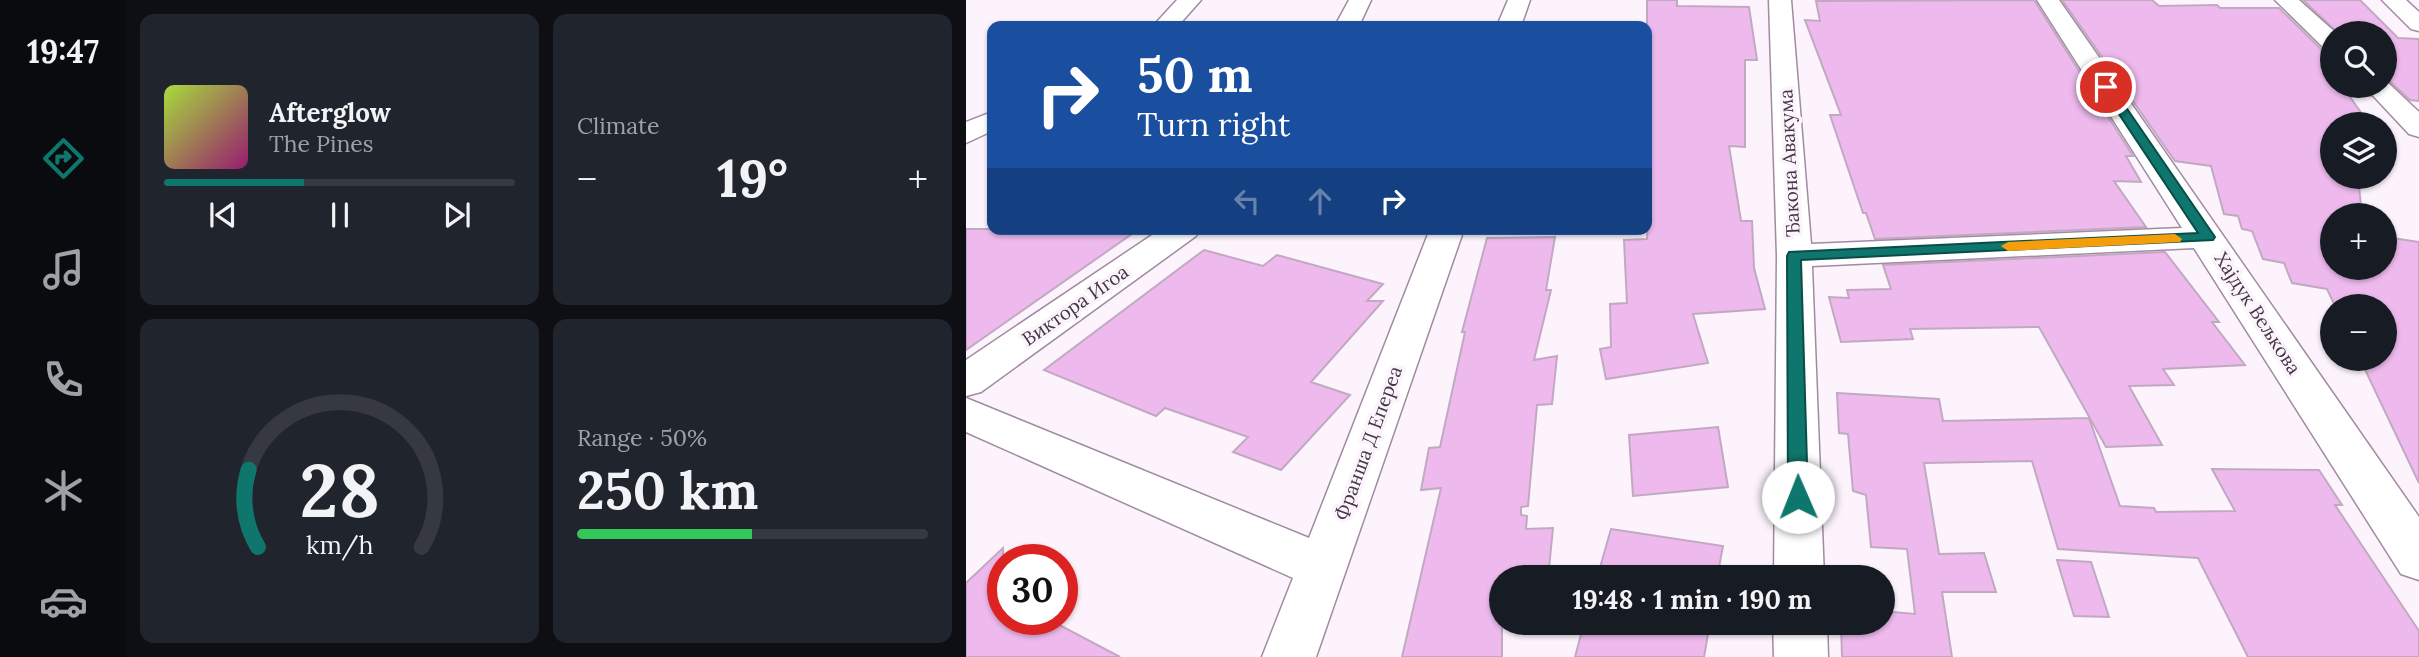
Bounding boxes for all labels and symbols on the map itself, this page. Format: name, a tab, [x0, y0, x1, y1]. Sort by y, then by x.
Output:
pin	[2076, 57, 2136, 117]
street label: Ђакона Авакума	[1773, 88, 1805, 237]
street label: Хајдук Вељкова	[2210, 247, 2307, 379]
street label: Виктора Игоа	[1017, 259, 1133, 351]
street label: Франша Д Епереа	[1329, 362, 1407, 523]
position arrow	[1761, 460, 1835, 534]
speed limit sign: 30	[987, 544, 1078, 635]

